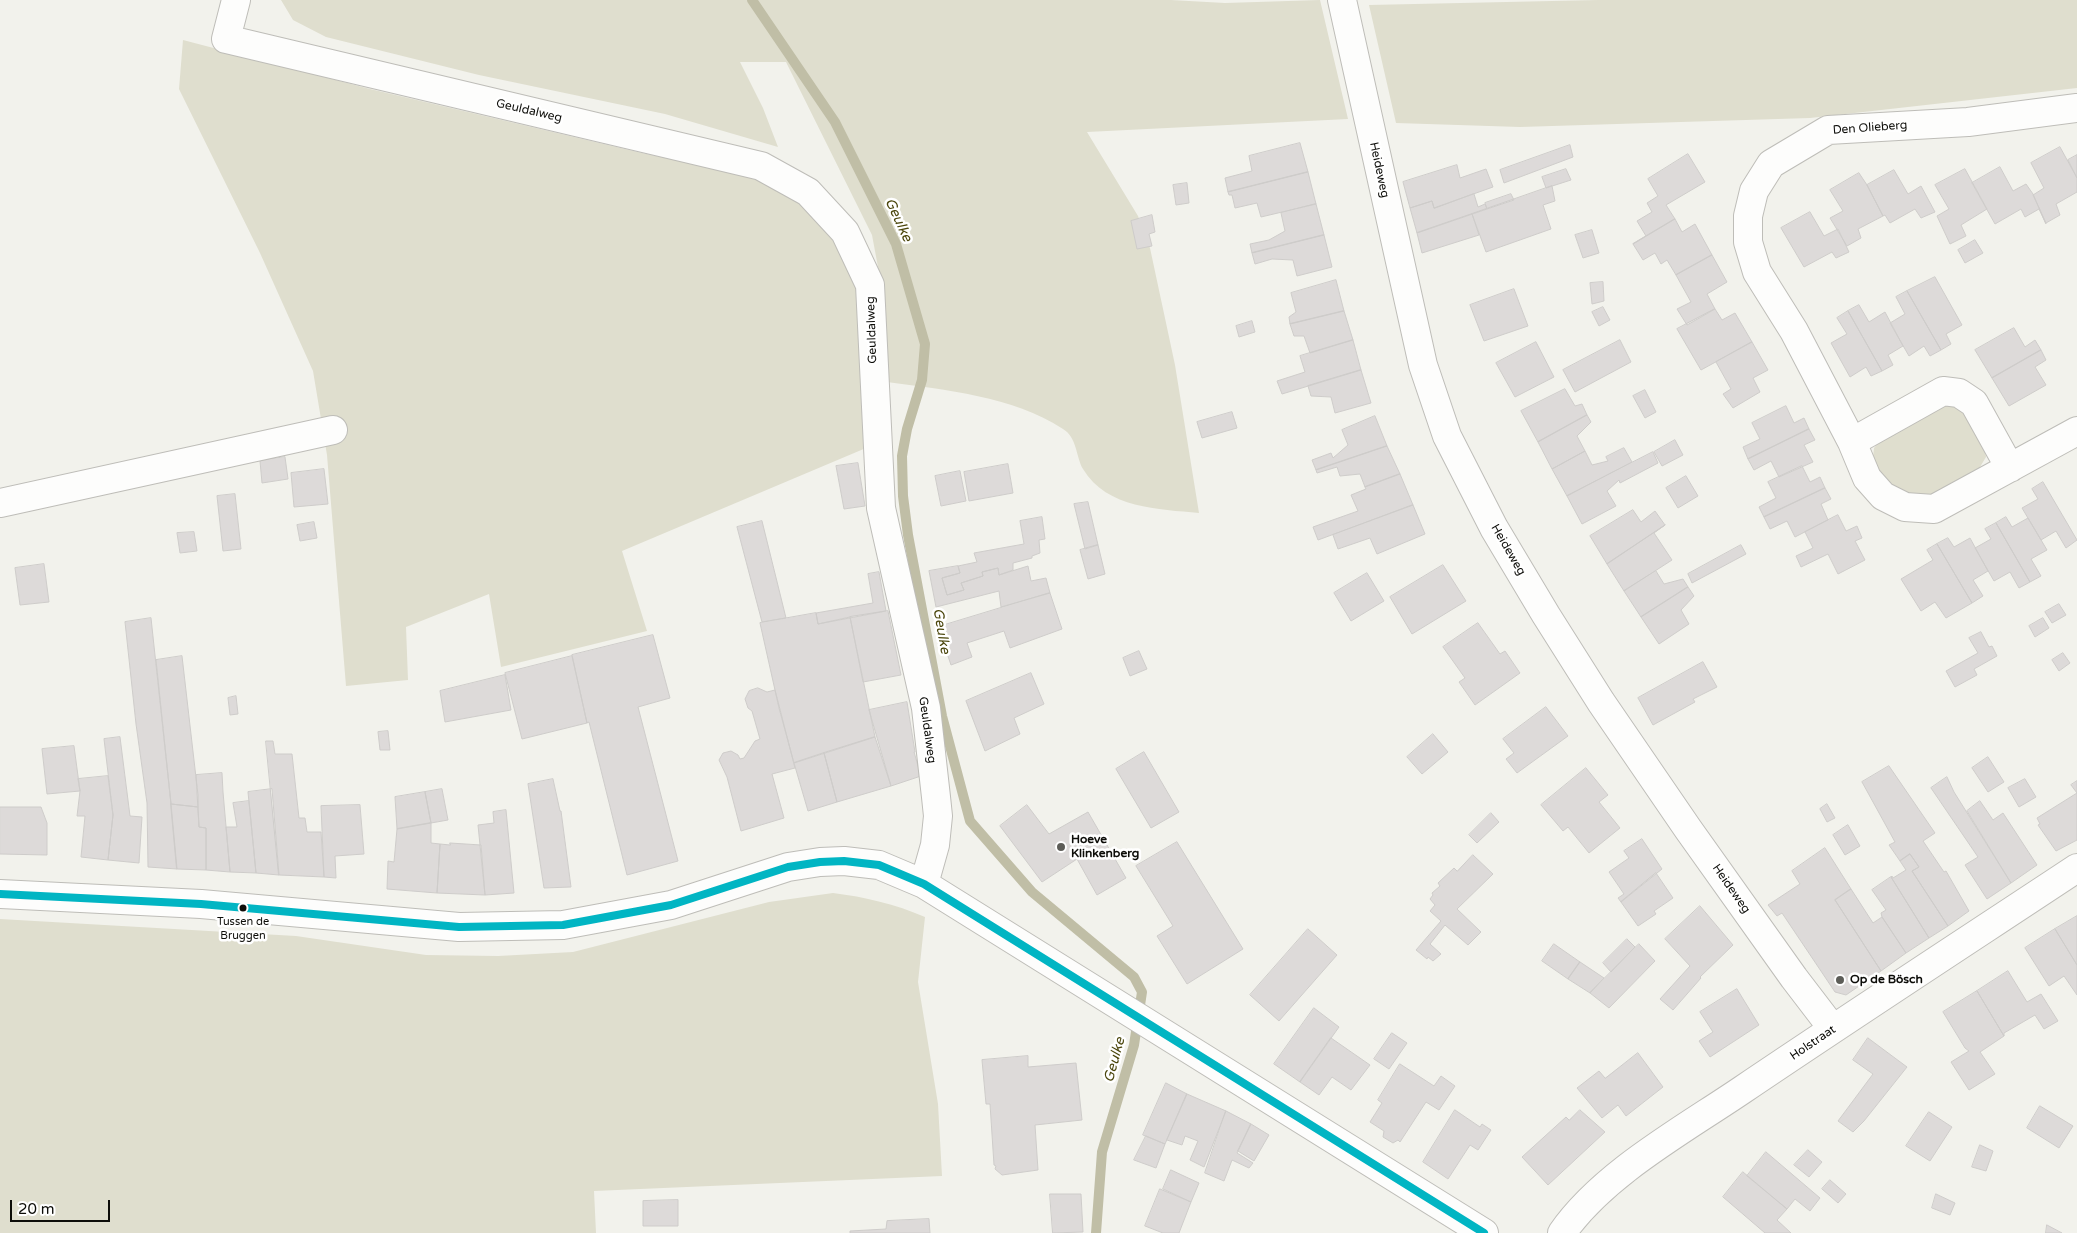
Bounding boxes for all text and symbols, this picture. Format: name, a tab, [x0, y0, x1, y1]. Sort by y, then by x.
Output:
street label: Geuldalweg	[495, 96, 563, 126]
street label: Den Olieberg	[1832, 118, 1908, 138]
street label: Heideweg	[1366, 141, 1392, 199]
water label: Geulke	[881, 196, 915, 244]
street label: Geuldalweg	[864, 296, 880, 364]
street label: Heideweg	[1488, 522, 1528, 578]
water label: Geulke	[929, 607, 953, 655]
street label: Geuldalweg	[915, 696, 939, 764]
place label: Hoeve Klinkenberg	[1071, 833, 1139, 861]
marker: Hoeve Klinkenberg	[1055, 841, 1067, 853]
street label: Heideweg	[1709, 862, 1753, 916]
marker: Tussen de Bruggen	[238, 903, 248, 913]
place label: Tussen de Bruggen	[217, 915, 269, 941]
place label: Op de Bösch	[1850, 973, 1923, 987]
marker: Op de Bösch	[1834, 974, 1846, 986]
street label: Holstraat	[1787, 1022, 1839, 1064]
water label: Geulke	[1101, 1036, 1129, 1084]
scale bar	[12, 1190, 112, 1222]
text: 20 m	[18, 1200, 55, 1218]

